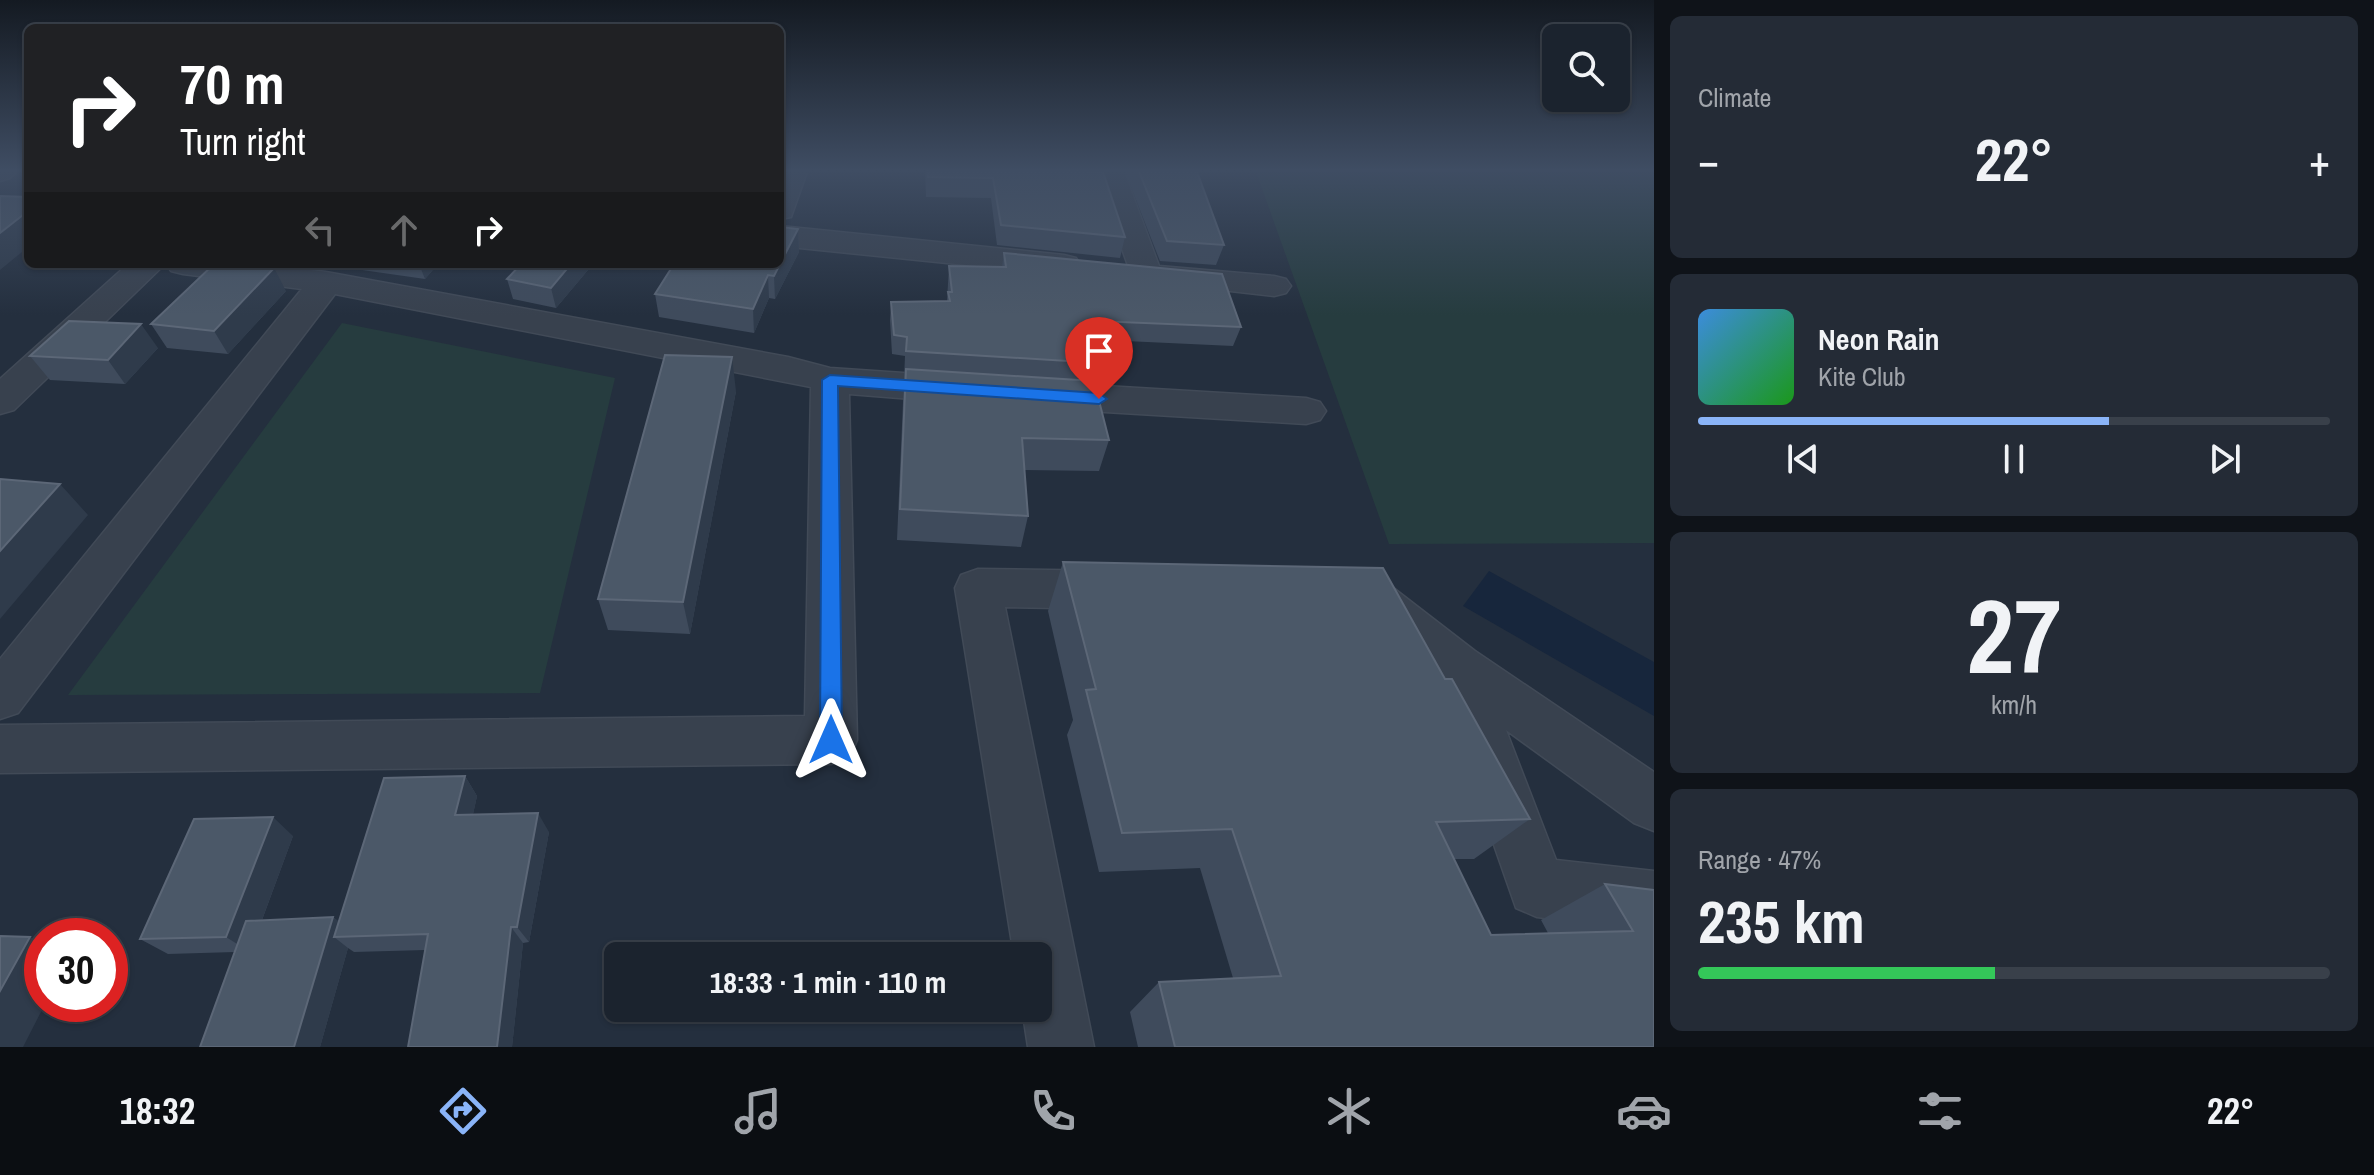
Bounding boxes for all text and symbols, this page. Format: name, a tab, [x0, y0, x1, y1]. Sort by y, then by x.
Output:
map controls	[1542, 24, 1630, 112]
button: search	[1542, 24, 1630, 112]
text: 70 m	[180, 46, 285, 121]
icon: right	[48, 56, 152, 160]
text: Climate	[1698, 80, 1771, 115]
text: Turn right	[180, 118, 305, 166]
text: 22°	[1975, 119, 2053, 200]
text: −	[1698, 130, 1719, 190]
text: +	[2309, 130, 2330, 190]
icon: left	[298, 208, 342, 252]
icon: ahead	[382, 208, 426, 252]
icon: right	[466, 208, 510, 252]
pin	[1065, 317, 1133, 399]
text: Neon Rain	[1818, 319, 1940, 359]
icon: arrive	[1077, 329, 1121, 373]
text: Kite Club	[1818, 359, 1906, 394]
icon: previous	[1781, 437, 1825, 481]
icon: pause	[1992, 437, 2036, 481]
icon: next	[2203, 437, 2247, 481]
text: 27	[1967, 565, 2061, 705]
text: km/h	[1991, 687, 2037, 722]
position arrow	[789, 698, 873, 782]
text: Range · 47%	[1698, 842, 1821, 877]
text: 235 km	[1698, 881, 1865, 962]
speed limit sign: 30	[24, 918, 128, 1022]
text: 18:33 · 1 min · 110 m	[710, 962, 946, 1002]
icon: directions	[435, 1083, 491, 1139]
icon: music	[730, 1083, 786, 1139]
icon: phone	[1025, 1083, 1081, 1139]
icon: climate	[1321, 1083, 1377, 1139]
icon: car	[1616, 1083, 1672, 1139]
icon: filters	[1912, 1083, 1968, 1139]
text: 18:32	[120, 1087, 195, 1135]
text: 22°	[2207, 1087, 2254, 1135]

